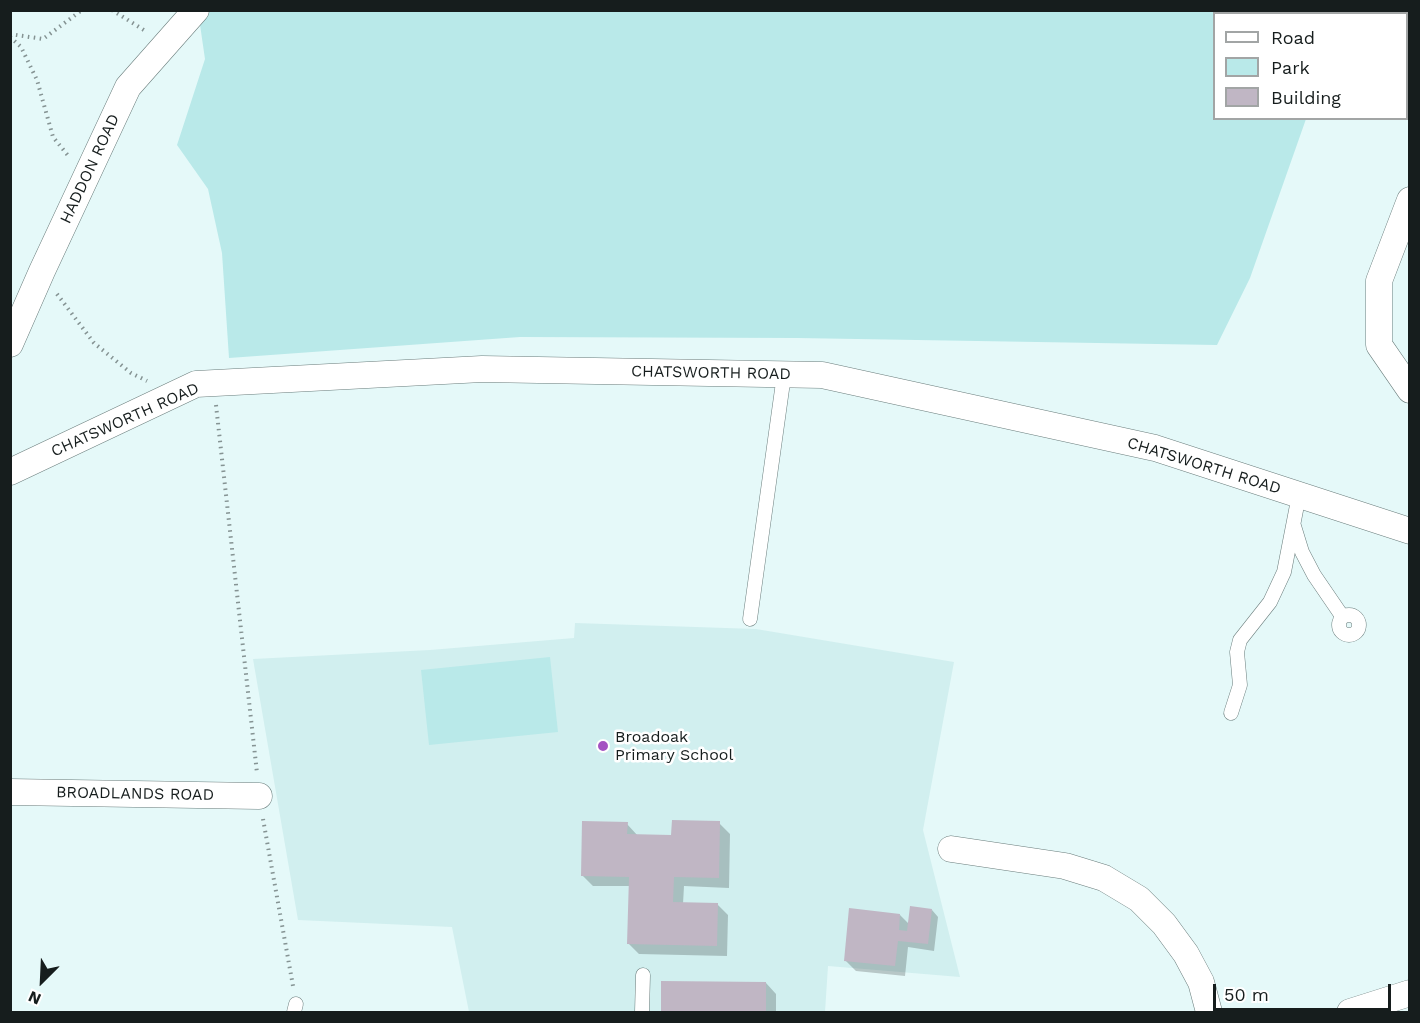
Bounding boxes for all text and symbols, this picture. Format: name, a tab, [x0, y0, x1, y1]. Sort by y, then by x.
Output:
legend	[1213, 12, 1408, 120]
text: Road	[1271, 27, 1315, 48]
text: Park	[1271, 57, 1310, 78]
text: Building	[1271, 87, 1341, 108]
street label: HADDON ROAD	[56, 111, 124, 227]
street label: CHATSWORTH ROAD	[631, 362, 791, 384]
street label: CHATSWORTH ROAD	[48, 379, 202, 461]
street label: CHATSWORTH ROAD	[1125, 433, 1283, 499]
place label: Broadoak Primary School	[615, 727, 733, 765]
marker: Broadoak Primary School	[596, 739, 610, 753]
street label: BROADLANDS ROAD	[56, 783, 214, 805]
north arrow	[12, 951, 72, 1011]
scale bar	[1216, 972, 1394, 1010]
text: 50 m	[1224, 984, 1269, 1005]
text: N	[25, 987, 44, 1009]

